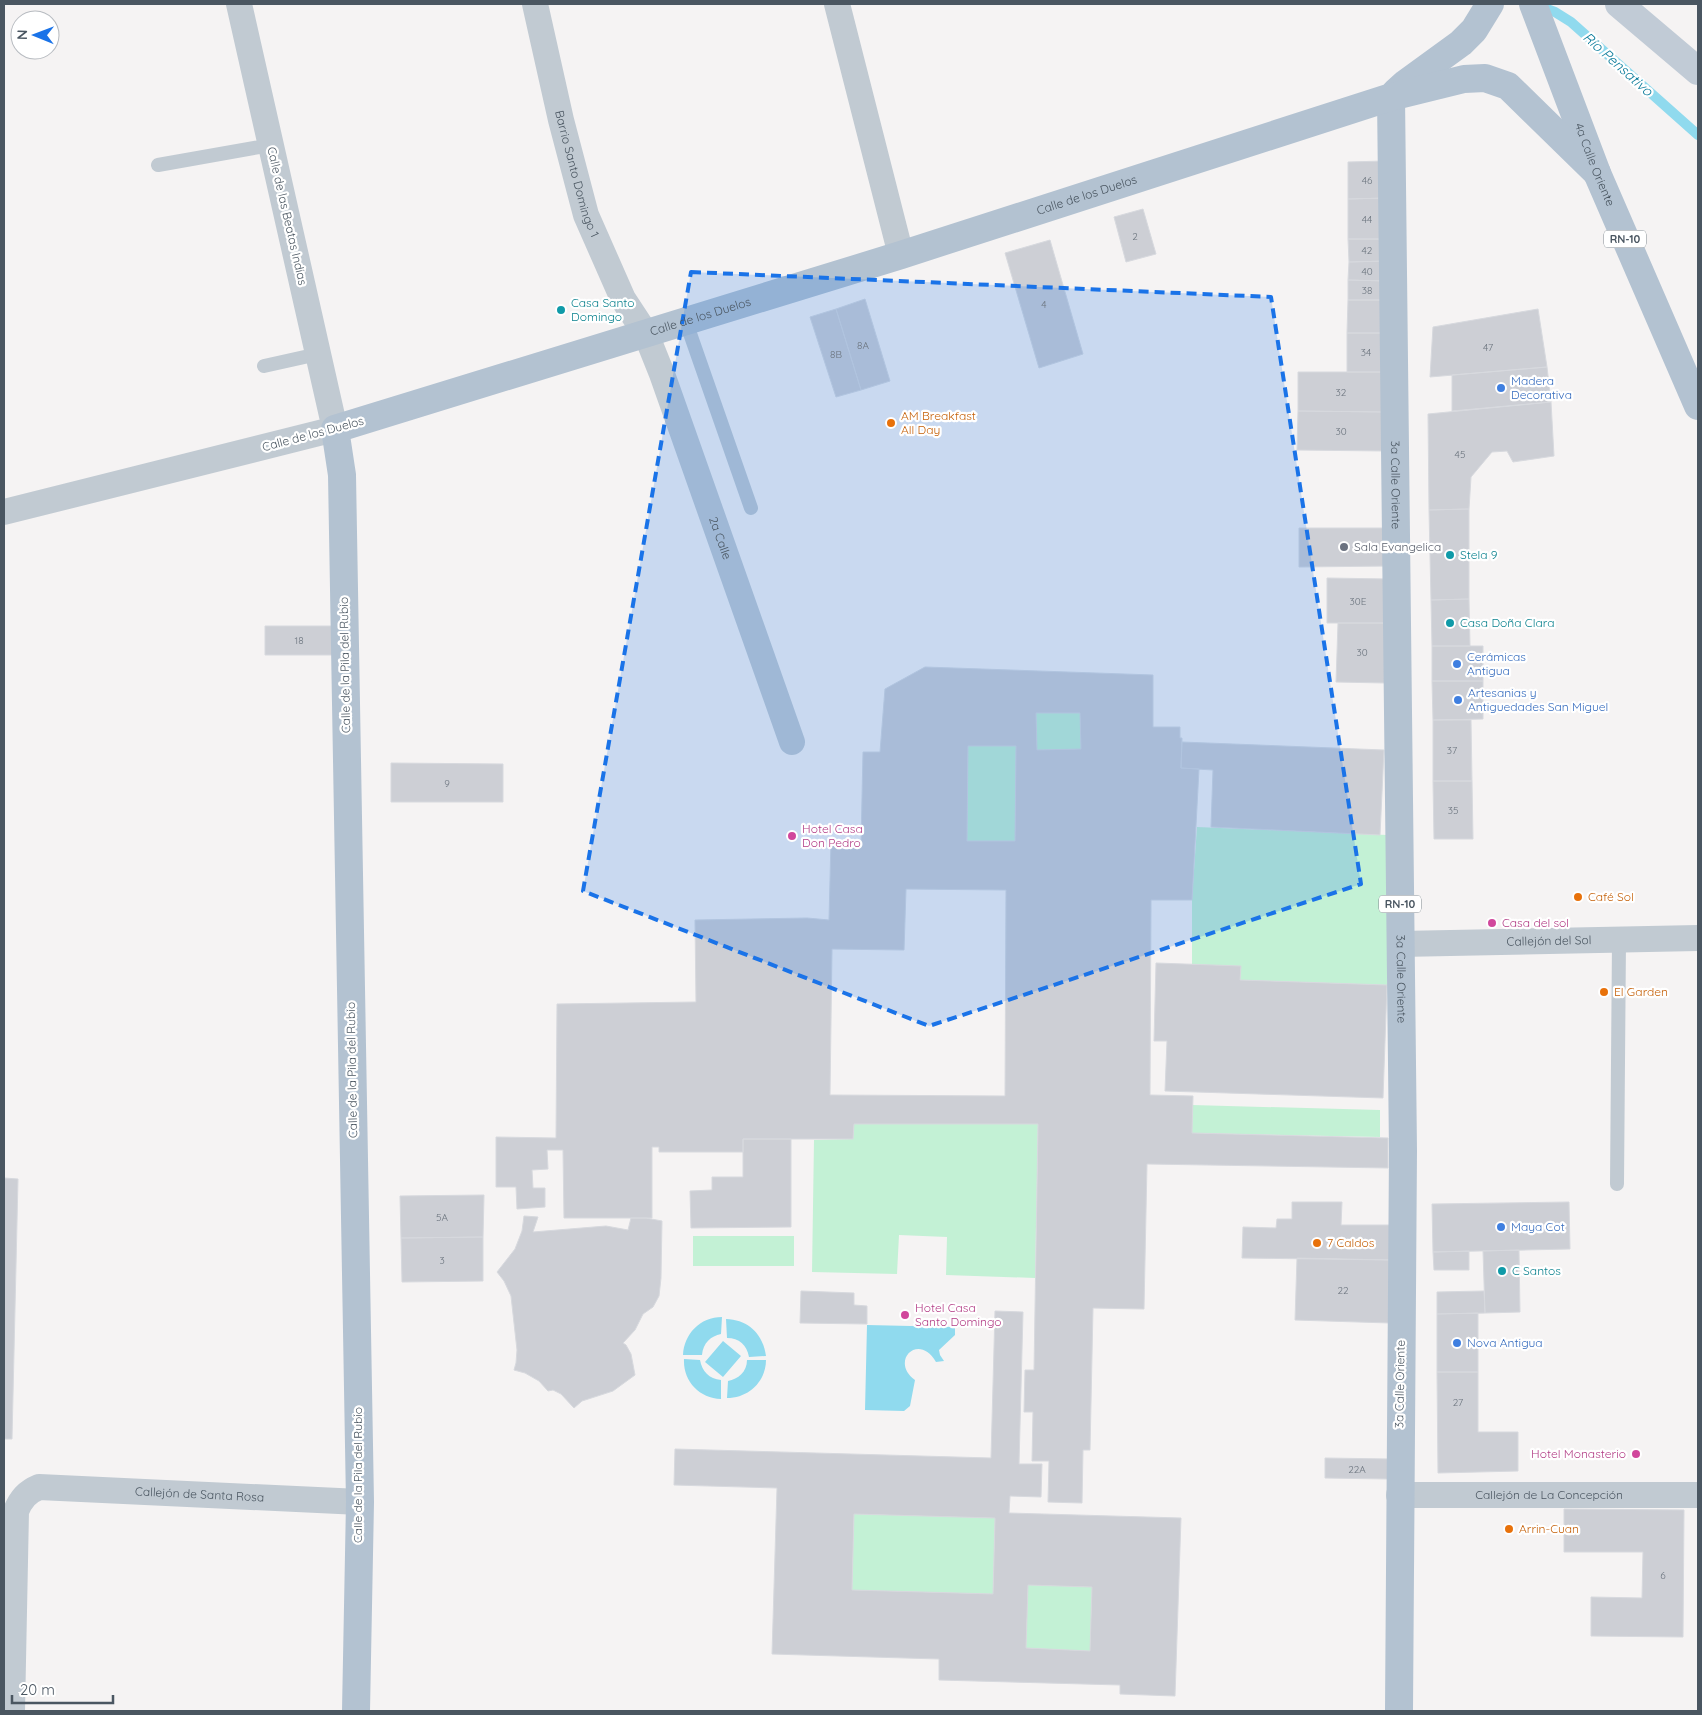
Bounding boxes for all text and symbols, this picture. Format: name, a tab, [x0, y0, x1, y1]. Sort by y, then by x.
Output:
north arrow	[10, 10, 60, 60]
water label: Río Pensativo	[1579, 28, 1657, 100]
text: N	[13, 29, 31, 40]
street label: Barrio Santo Domingo 1	[552, 109, 603, 240]
street label: 4a Calle Oriente	[1572, 121, 1619, 209]
street label: Calle de las Beatas Indias	[264, 145, 311, 287]
street label: Calle de los Duelos	[1035, 171, 1139, 218]
house number: 46	[1362, 174, 1373, 187]
house number: 44	[1362, 213, 1372, 226]
house number: 2	[1132, 230, 1138, 243]
road number: RN-10	[1604, 230, 1646, 248]
house number: 42	[1362, 244, 1373, 257]
house number: 40	[1361, 265, 1373, 278]
house number: 38	[1362, 284, 1372, 297]
street label: Calle de los Duelos	[648, 294, 753, 339]
place label: Casa Santo Domingo	[571, 295, 635, 324]
house number: 4	[1041, 298, 1047, 311]
marker: Casa Santo Domingo	[555, 304, 567, 316]
house number: 8A	[857, 339, 869, 352]
house number: 47	[1483, 341, 1493, 354]
house number: 34	[1361, 346, 1371, 359]
house number: 8B	[830, 348, 842, 361]
place label: Madera Decorativa	[1511, 373, 1572, 402]
marker: Madera Decorativa	[1495, 382, 1507, 394]
house number: 32	[1336, 386, 1347, 399]
place label: AM Breakfast All Day	[901, 408, 976, 437]
street label: Calle de los Duelos	[260, 413, 366, 454]
marker: AM Breakfast All Day	[885, 417, 897, 429]
house number: 30	[1335, 425, 1347, 438]
street label: 3a Calle Oriente	[1388, 441, 1404, 529]
house number: 45	[1455, 448, 1465, 461]
street label: 2a Calle	[706, 515, 735, 562]
place label: Sala Evangelica	[1354, 539, 1441, 554]
marker: Sala Evangelica	[1338, 541, 1350, 553]
place label: Stela 9	[1460, 547, 1498, 562]
marker: Stela 9	[1444, 549, 1456, 561]
house number: 30E	[1350, 595, 1367, 608]
street label: Calle de la Pila del Rubio	[336, 597, 353, 733]
place label: Casa Doña Clara	[1460, 615, 1554, 630]
marker: Casa Doña Clara	[1444, 617, 1456, 629]
house number: 18	[294, 634, 304, 647]
house number: 30	[1356, 646, 1368, 659]
place label: Cerámicas Antigua	[1467, 649, 1526, 678]
marker: Cerámicas Antigua	[1451, 658, 1463, 670]
place label: Artesanias y Antiguedades San Miguel	[1468, 685, 1608, 714]
marker: Artesanias y Antiguedades San Miguel	[1452, 694, 1464, 706]
house number: 37	[1447, 744, 1457, 757]
house number: 9	[444, 777, 450, 790]
house number: 35	[1448, 804, 1458, 817]
place label: Hotel Casa Don Pedro	[802, 821, 863, 850]
marker: Hotel Casa Don Pedro	[786, 830, 798, 842]
place label: Café Sol	[1588, 889, 1634, 904]
marker: Café Sol	[1572, 891, 1584, 903]
road number: RN-10	[1379, 896, 1421, 912]
place label: Casa del sol	[1502, 915, 1569, 930]
marker: Casa del sol	[1486, 917, 1498, 929]
street label: Callejón del Sol	[1506, 932, 1592, 949]
street label: 3a Calle Oriente	[1394, 935, 1410, 1023]
place label: El Garden	[1614, 984, 1668, 999]
marker: El Garden	[1598, 986, 1610, 998]
street label: Calle de la Pila del Rubio	[343, 1002, 360, 1138]
house number: 5A	[436, 1211, 448, 1224]
place label: Maya Cot	[1511, 1219, 1565, 1234]
marker: Maya Cot	[1495, 1221, 1507, 1233]
place label: 7 Caldos	[1327, 1235, 1375, 1250]
marker: 7 Caldos	[1311, 1237, 1323, 1249]
house number: 3	[439, 1254, 445, 1267]
place label: C Santos	[1512, 1263, 1561, 1278]
marker: C Santos	[1496, 1265, 1508, 1277]
house number: 22	[1337, 1284, 1349, 1297]
place label: Hotel Casa Santo Domingo	[915, 1300, 1001, 1329]
marker: Hotel Casa Santo Domingo	[899, 1309, 911, 1321]
place label: Nova Antigua	[1467, 1335, 1543, 1350]
marker: Nova Antigua	[1451, 1337, 1463, 1349]
street label: 3a Calle Oriente	[1391, 1340, 1408, 1428]
house number: 27	[1453, 1396, 1463, 1409]
street label: Calle de la Pila del Rubio	[350, 1407, 365, 1543]
place label: Hotel Monasterio	[1531, 1446, 1626, 1461]
marker: Hotel Monasterio	[1630, 1448, 1642, 1460]
house number: 22A	[1348, 1463, 1366, 1476]
street label: Callejón de Santa Rosa	[135, 1483, 264, 1505]
street label: Callejón de La Concepción	[1475, 1487, 1623, 1502]
place label: Arrin-Cuan	[1519, 1521, 1579, 1536]
marker: Arrin-Cuan	[1503, 1523, 1515, 1535]
house number: 6	[1660, 1569, 1666, 1582]
scale bar	[12, 1672, 114, 1704]
text: 20 m	[20, 1680, 55, 1699]

